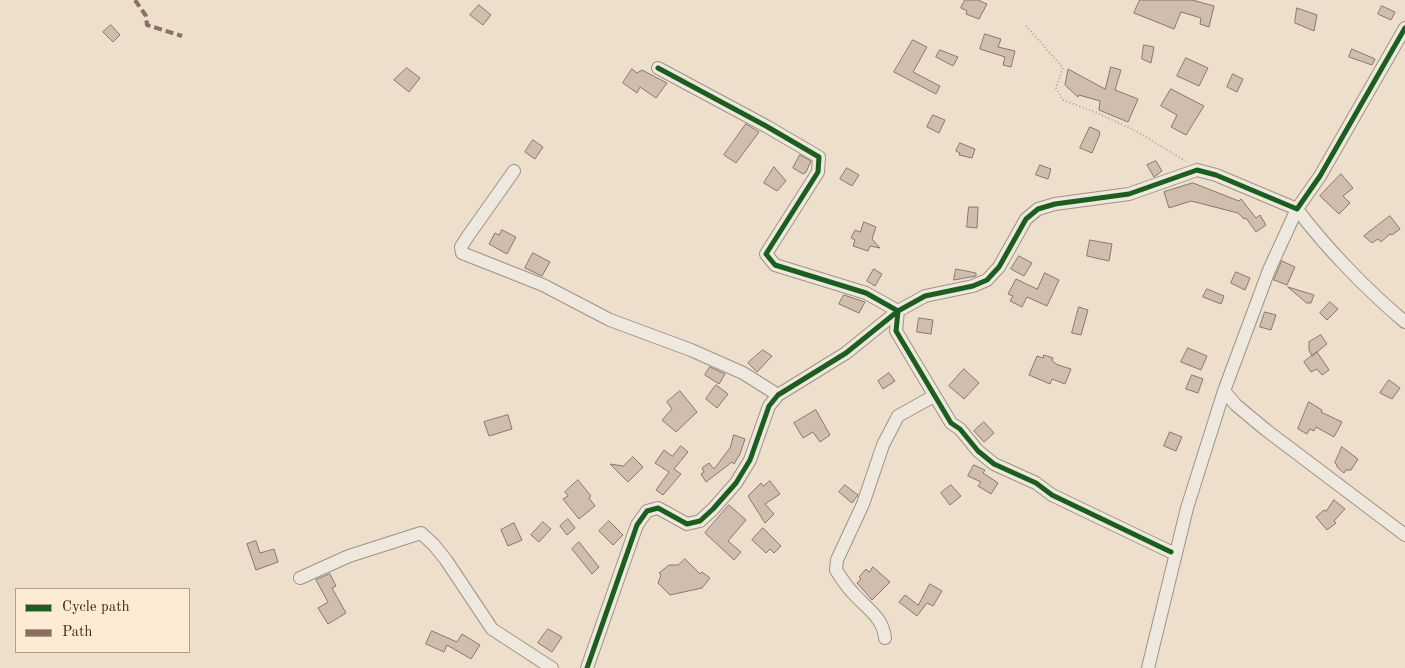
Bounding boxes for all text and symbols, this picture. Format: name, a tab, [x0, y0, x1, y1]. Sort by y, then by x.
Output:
legend	[15, 588, 190, 653]
text: Cycle path	[62, 600, 130, 615]
text: Path	[62, 625, 92, 640]

